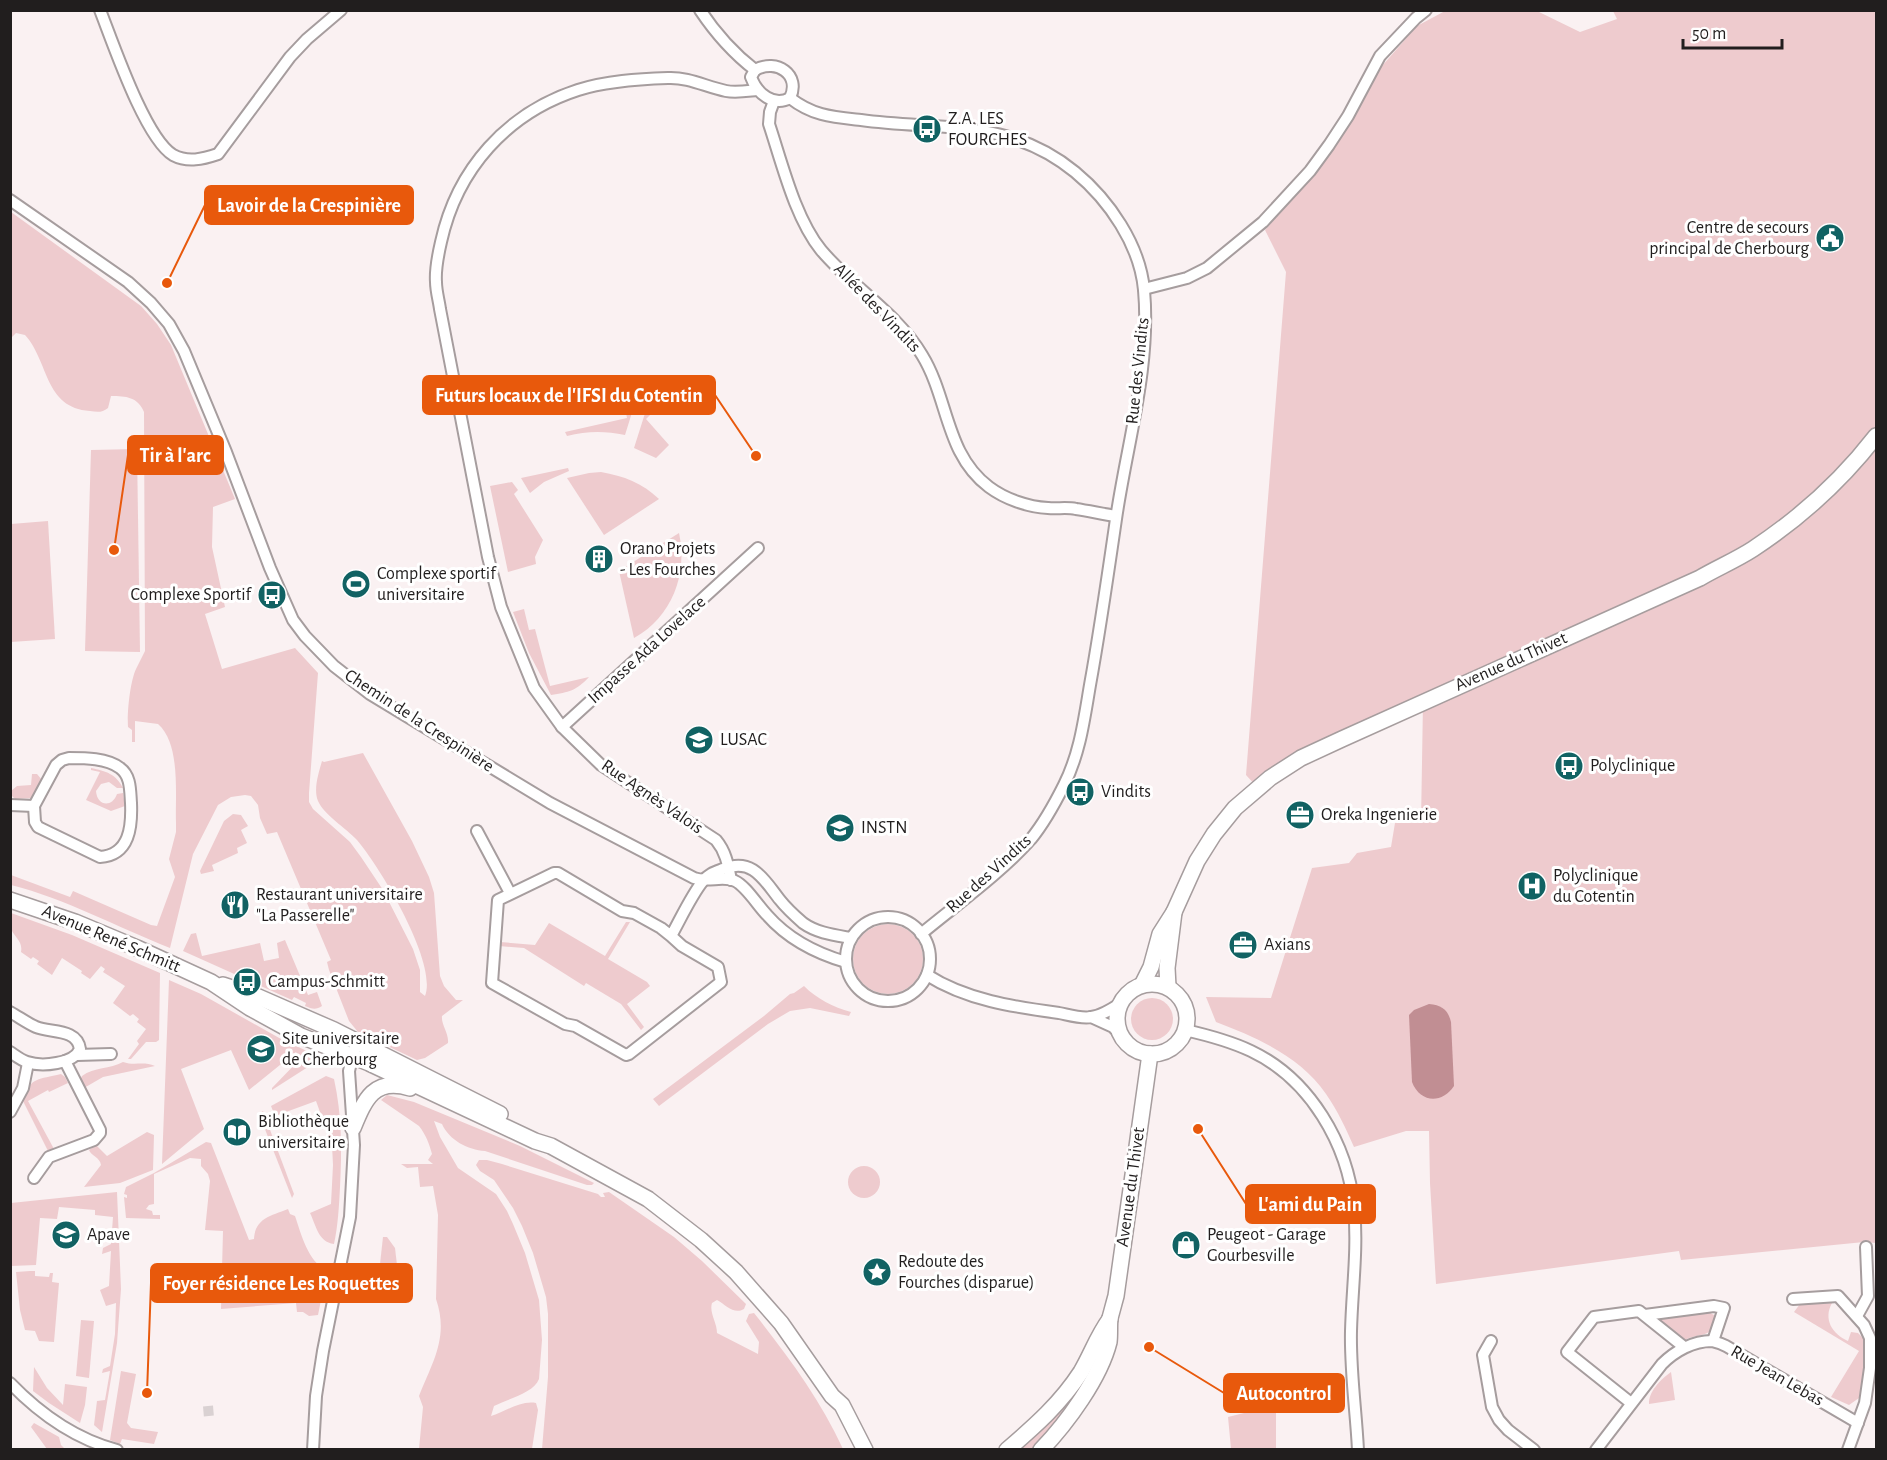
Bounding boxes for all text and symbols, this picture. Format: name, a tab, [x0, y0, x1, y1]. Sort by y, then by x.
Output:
scale bar	[1683, 12, 1782, 50]
text: 50 m	[1692, 25, 1726, 43]
place label: Z.A. LES FOURCHES	[948, 110, 1027, 149]
bus stop icon: Z.A. LES FOURCHES	[911, 113, 943, 145]
callout: Lavoir de la Crespinière	[205, 186, 413, 224]
text: Lavoir de la Crespinière	[217, 196, 401, 216]
place label: Centre de secours principal de Cherbourg	[1649, 219, 1809, 258]
public building icon: Centre de secours principal de Cherbourg	[1814, 222, 1846, 254]
street label: Allée des Vindits	[830, 260, 924, 356]
street label: Rue des Vindits	[1123, 317, 1153, 425]
callout: Futurs locaux de l'IFSI du Cotentin	[423, 376, 715, 414]
text: Futurs locaux de l'IFSI du Cotentin	[435, 386, 703, 406]
callout: Tir à l'arc	[128, 436, 223, 474]
text: Tir à l'arc	[139, 446, 211, 466]
place label: Orano Projets - Les Fourches	[620, 540, 716, 579]
building icon: Orano Projets - Les Fourches	[583, 543, 615, 575]
place label: Complexe sportif universitaire	[377, 565, 497, 604]
sports icon: Complexe sportif universitaire	[340, 568, 372, 600]
bus stop icon: Complexe Sportif	[256, 579, 288, 611]
place label: Complexe Sportif	[131, 586, 253, 604]
street label: Impasse Ada Lovelace	[585, 593, 709, 707]
street label: Avenue du Thivet	[1452, 629, 1570, 695]
street label: Chemin de la Crespinière	[341, 666, 497, 776]
school or university icon: LUSAC	[683, 724, 715, 756]
place label: LUSAC	[720, 731, 767, 749]
bus stop icon: Polyclinique	[1553, 750, 1585, 782]
street label: Rue Agnès Valois	[598, 756, 706, 838]
place label: Polyclinique	[1590, 757, 1675, 775]
bus stop icon: Vindits	[1064, 776, 1096, 808]
place label: Vindits	[1101, 783, 1151, 801]
office icon: Oreka Ingenierie	[1284, 799, 1316, 831]
place label: Oreka Ingenierie	[1321, 806, 1437, 824]
school or university icon: INSTN	[824, 812, 856, 844]
place label: INSTN	[861, 819, 907, 837]
street label: Rue des Vindits	[943, 831, 1035, 917]
place label: Polyclinique du Cotentin	[1553, 867, 1638, 906]
hospital icon: Polyclinique du Cotentin	[1516, 870, 1548, 902]
place label: Restaurant universitaire "La Passerelle"	[256, 886, 423, 925]
restaurant icon: Restaurant universitaire "La Passerelle"	[219, 889, 251, 921]
street label: Avenue René Schmitt	[39, 902, 183, 976]
office icon: Axians	[1227, 929, 1259, 961]
place label: Axians	[1264, 936, 1311, 954]
bus stop icon: Campus-Schmitt	[231, 966, 263, 998]
place label: Campus-Schmitt	[268, 973, 385, 991]
place label: Site universitaire de Cherbourg	[282, 1030, 399, 1069]
school or university icon: Site universitaire de Cherbourg	[245, 1033, 277, 1065]
place label: Bibliothèque universitaire	[258, 1113, 349, 1152]
library icon: Bibliothèque universitaire	[221, 1116, 253, 1148]
street label: Avenue du Thivet	[1114, 1126, 1148, 1248]
callout: L'ami du Pain	[1246, 1185, 1375, 1223]
text: L'ami du Pain	[1258, 1195, 1362, 1215]
school or university icon: Apave	[50, 1219, 82, 1251]
place label: Apave	[87, 1226, 130, 1244]
place label: Peugeot - Garage Gourbesville	[1207, 1226, 1326, 1265]
shop icon: Peugeot - Garage Gourbesville	[1170, 1229, 1202, 1261]
place label: Redoute des Fourches (disparue)	[898, 1253, 1035, 1292]
place icon: Redoute des Fourches (disparue)	[861, 1256, 893, 1288]
callout: Foyer résidence Les Roquettes	[151, 1264, 412, 1302]
text: Foyer résidence Les Roquettes	[163, 1274, 400, 1294]
street label: Rue Jean Lebas	[1728, 1342, 1826, 1410]
callout: Autocontrol	[1224, 1374, 1344, 1412]
text: Autocontrol	[1236, 1384, 1332, 1404]

